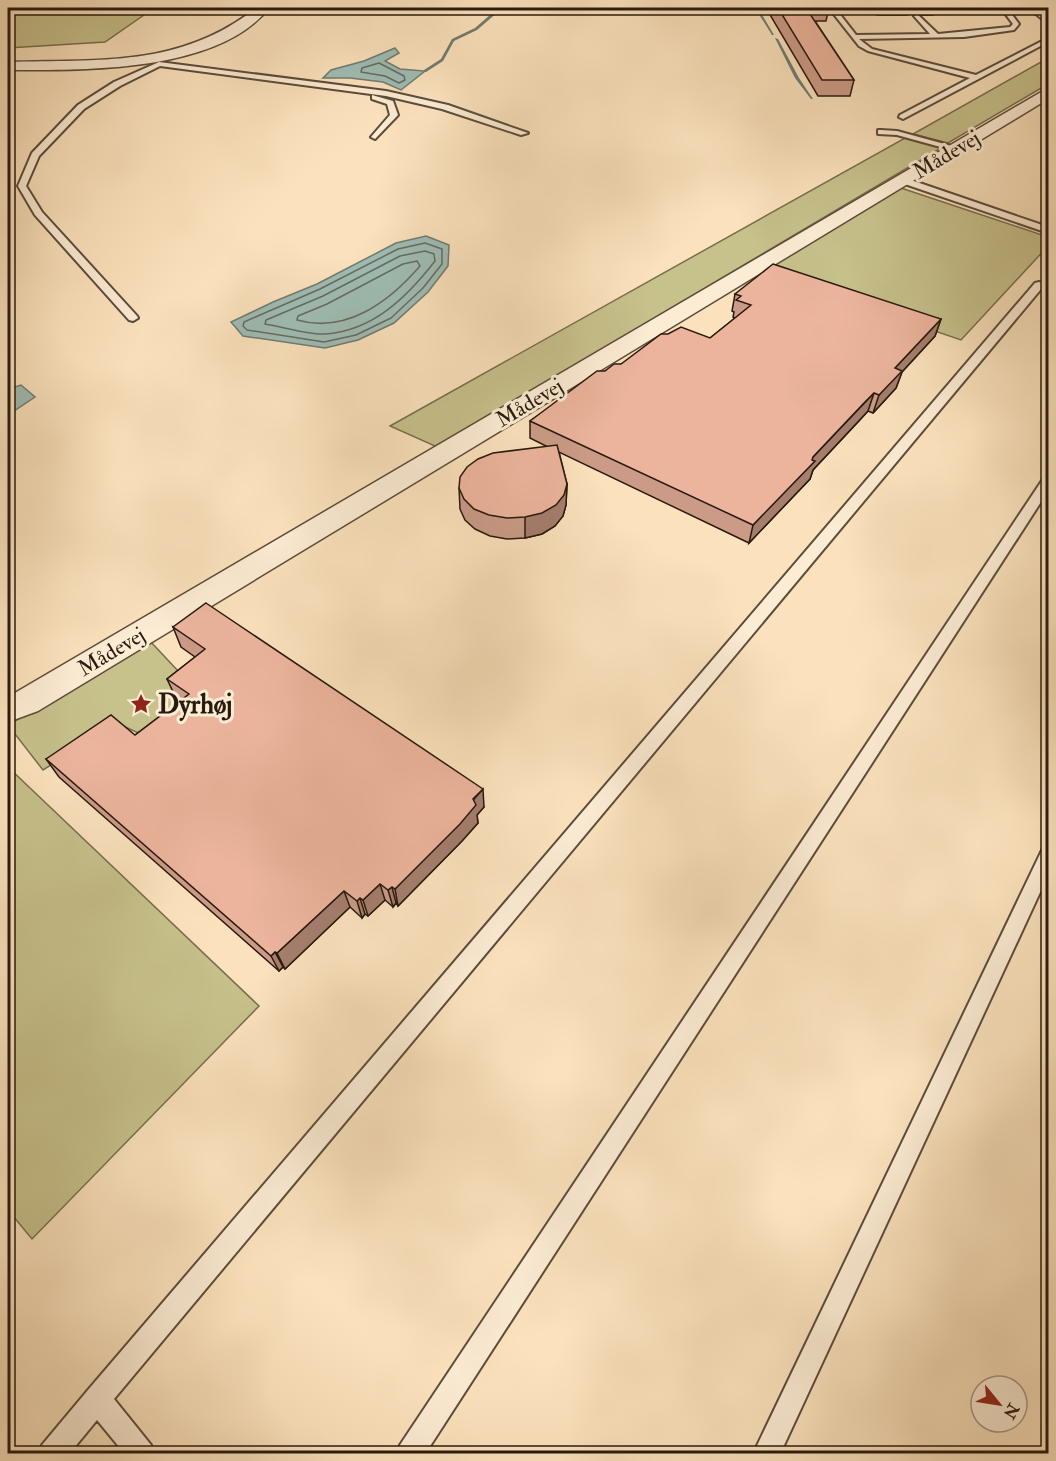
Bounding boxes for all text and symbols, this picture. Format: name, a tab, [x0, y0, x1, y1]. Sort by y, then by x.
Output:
street label: Mådevej	[908, 124, 985, 186]
street label: Mådevej	[491, 372, 568, 434]
street label: Mådevej	[73, 621, 150, 683]
place label: Dyrhøj	[158, 689, 232, 722]
place icon: Dyrhøj	[129, 692, 153, 716]
north arrow	[969, 1374, 1029, 1434]
text: N	[999, 1399, 1024, 1423]

